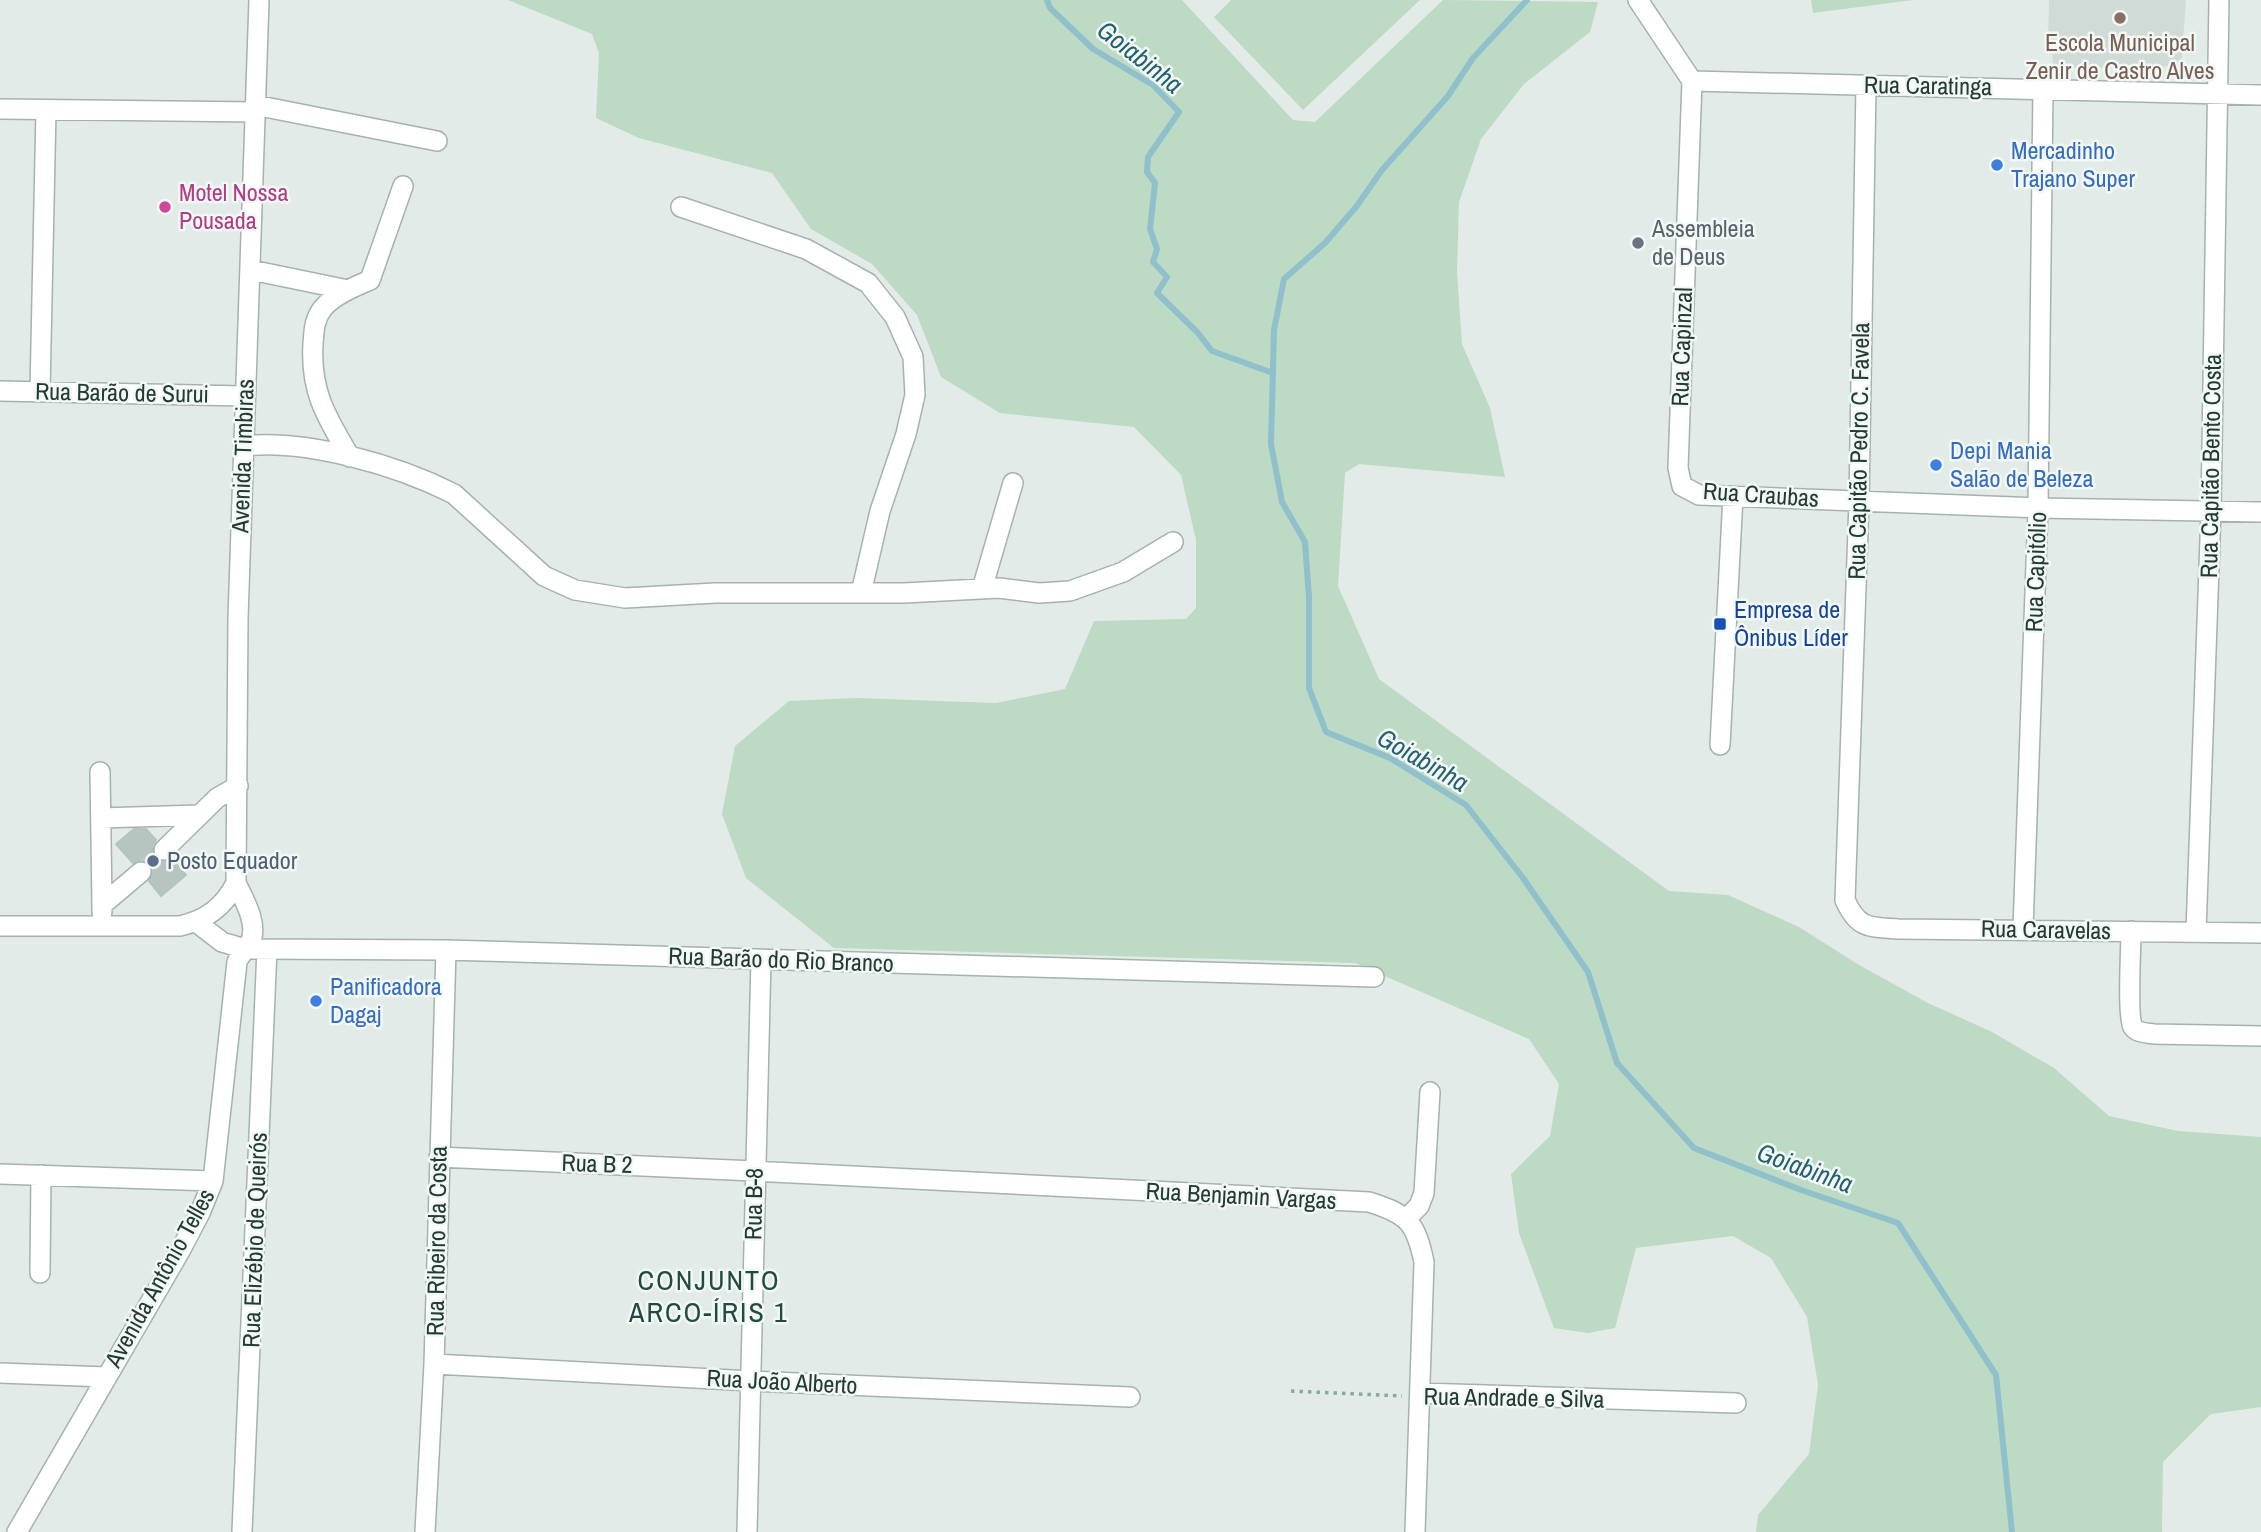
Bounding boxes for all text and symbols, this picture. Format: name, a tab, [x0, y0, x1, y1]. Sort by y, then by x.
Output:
marker: Escola Municipal Zenir de Castro Alves	[2112, 10, 2128, 26]
water label: Goiabinha	[1090, 12, 1190, 101]
place label: Escola Municipal Zenir de Castro Alves	[2025, 26, 2215, 86]
street label: Rua Caratinga	[1864, 68, 1992, 102]
place label: Mercadinho Trajano Super	[2011, 134, 2135, 194]
marker: Mercadinho Trajano Super	[1989, 157, 2005, 173]
place label: Motel Nossa Pousada	[179, 176, 288, 236]
marker: Motel Nossa Pousada	[157, 199, 173, 215]
place label: Assembleia de Deus	[1651, 212, 1755, 272]
marker: Assembleia de Deus	[1630, 235, 1646, 251]
street label: Rua Capinzal	[1663, 287, 1699, 407]
street label: Rua Capitão Pedro C. Favela	[1840, 322, 1876, 580]
street label: Rua Capitão Bento Costa	[2192, 354, 2228, 578]
street label: Rua Barão de Surui	[35, 374, 209, 410]
street label: Avenida Timbiras	[223, 378, 261, 535]
place label: Depi Mania Salão de Beleza	[1950, 434, 2093, 494]
marker: Depi Mania Salão de Beleza	[1928, 457, 1944, 473]
street label: Rua Craubas	[1702, 474, 1820, 514]
street label: Rua Capitólio	[2017, 511, 2053, 633]
place label: Empresa de Ônibus Líder	[1734, 593, 1848, 653]
marker: Empresa de Ônibus Líder	[1712, 616, 1728, 632]
water label: Goiabinha	[1371, 720, 1475, 800]
place label: Posto Equador	[167, 844, 298, 876]
marker: Posto Equador	[145, 853, 161, 869]
street label: Rua Caravelas	[1981, 912, 2111, 946]
street label: Rua Barão do Rio Branco	[668, 939, 894, 979]
place label: Panificadora Dagaj	[330, 970, 442, 1030]
marker: Panificadora Dagaj	[308, 993, 324, 1009]
street label: Rua Elizébio de Queirós	[234, 1132, 274, 1348]
water label: Goiabinha	[1752, 1134, 1858, 1201]
street label: Rua Ribeiro da Costa	[418, 1145, 454, 1336]
street label: Rua B 2	[561, 1146, 633, 1180]
street label: Rua B-8	[736, 1168, 770, 1240]
street label: Rua Benjamin Vargas	[1145, 1174, 1337, 1216]
street label: Avenida Antônio Telles	[96, 1182, 221, 1373]
district label: CONJUNTO ARCO-ÍRIS 1	[628, 1261, 789, 1331]
street label: Rua João Alberto	[706, 1361, 858, 1401]
street label: Rua Andrade e Silva	[1423, 1379, 1605, 1415]

